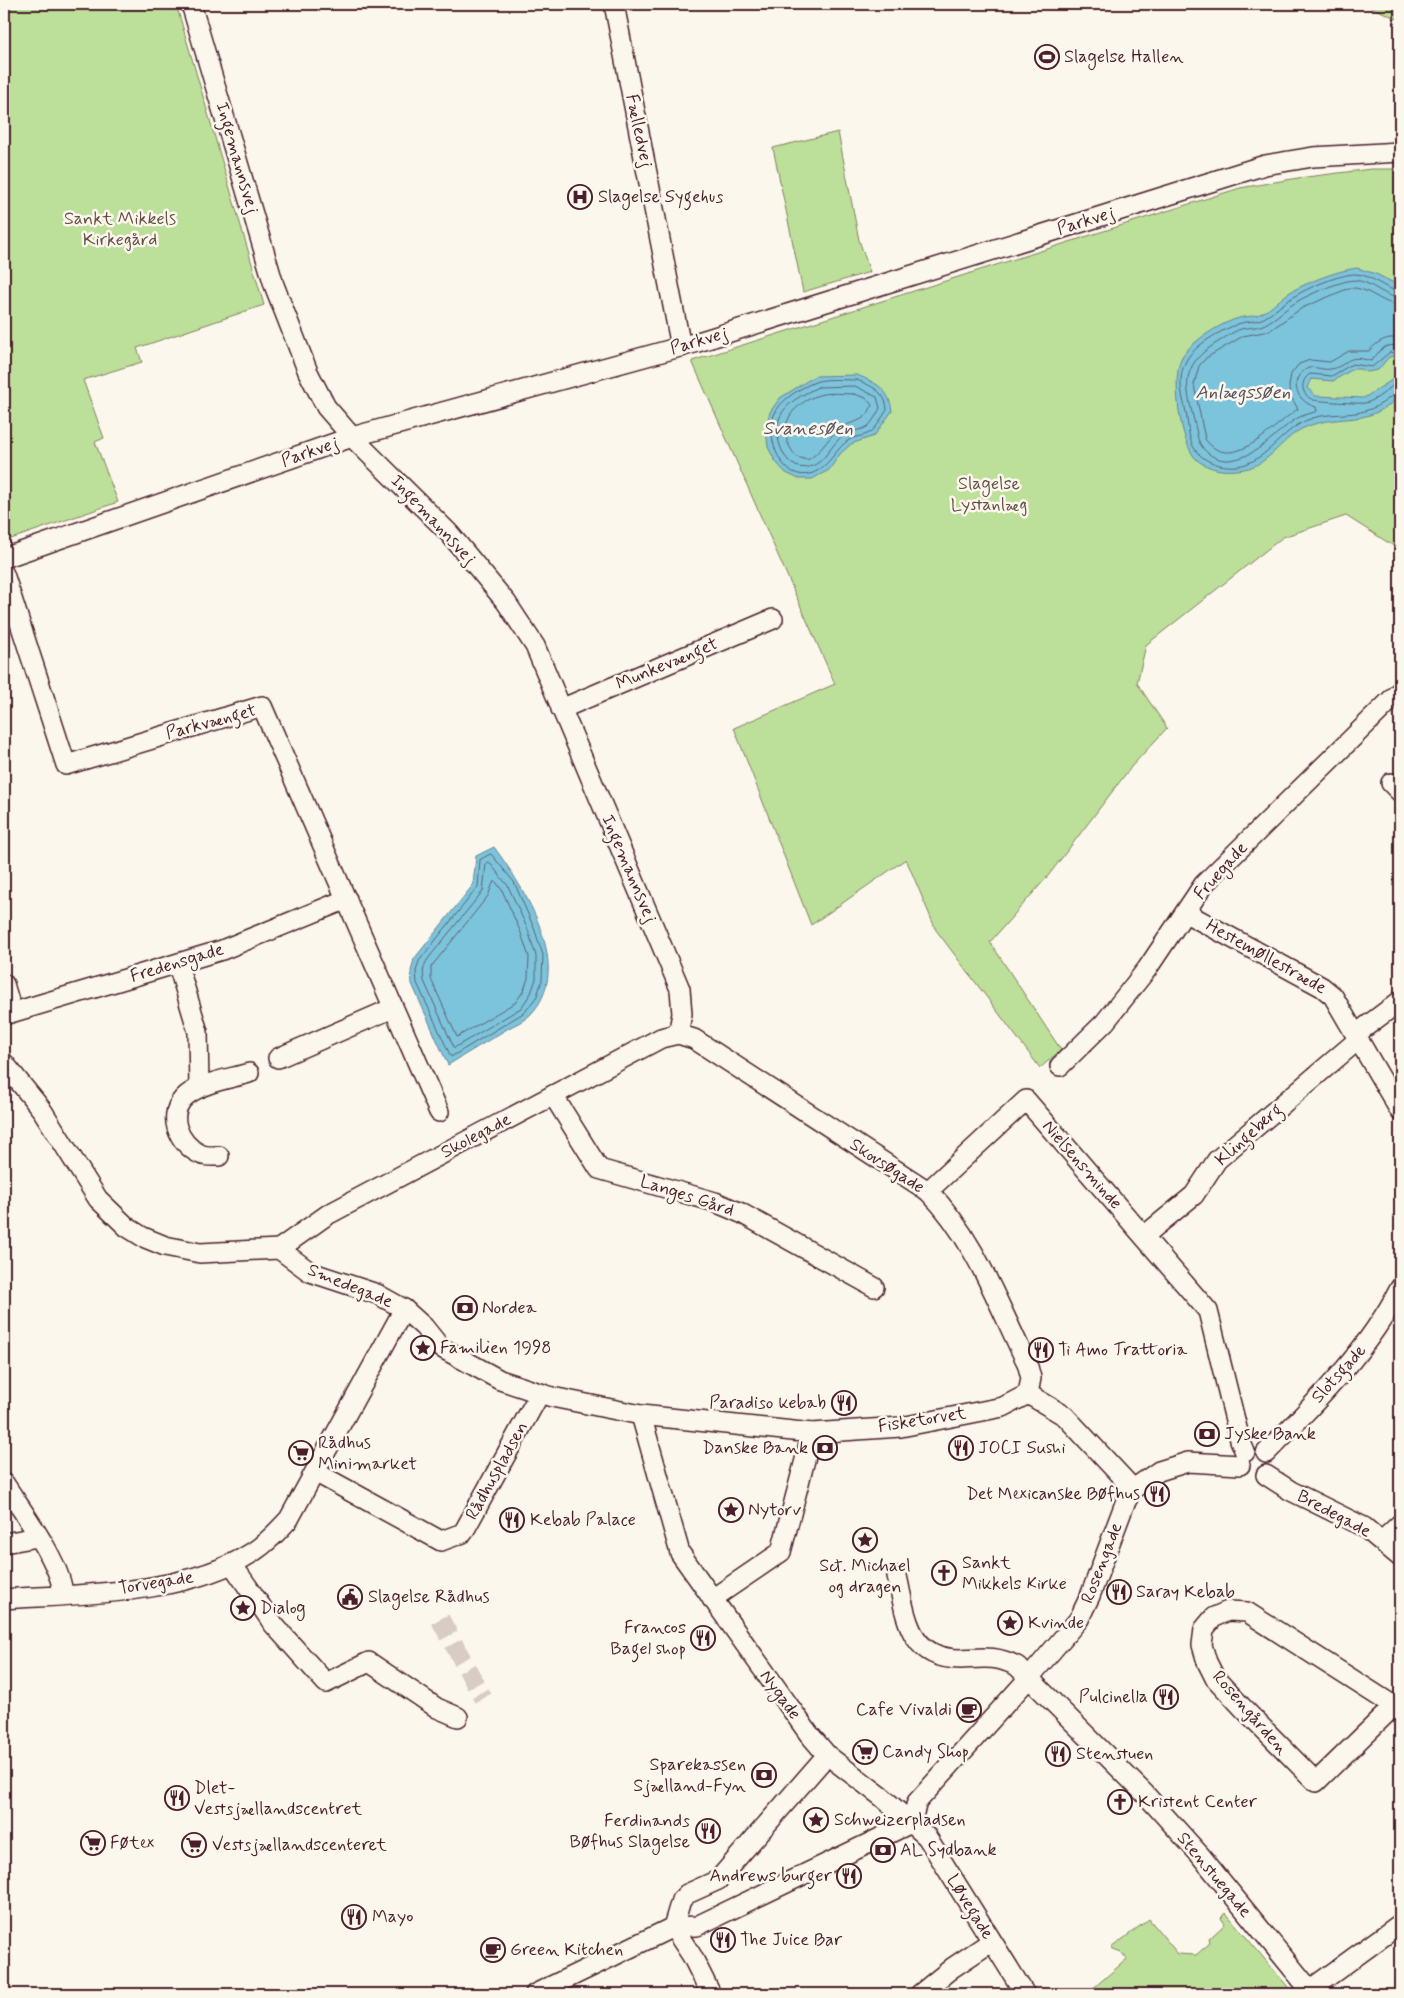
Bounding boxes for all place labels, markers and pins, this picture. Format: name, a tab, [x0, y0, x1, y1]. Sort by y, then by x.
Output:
sports icon: Slagelse Hallen	[1034, 44, 1060, 70]
place label: Slagelse Hallen	[1064, 45, 1184, 70]
hospital icon: Slagelse Sygehus	[567, 184, 593, 210]
place label: Slagelse Sygehus	[598, 185, 723, 211]
bank icon: Nordea	[452, 1295, 478, 1321]
place label: Nordea	[482, 1296, 537, 1320]
place icon: Familien 1998	[410, 1335, 436, 1361]
place label: Familien 1998	[440, 1336, 552, 1360]
restaurant icon: Ti Amo Trattoria	[1028, 1337, 1054, 1363]
place label: Ti Amo Trattoria	[1058, 1338, 1187, 1362]
restaurant icon: Paradiso kebab	[831, 1390, 857, 1416]
place label: Paradiso kebab	[709, 1391, 826, 1415]
bank icon: Jyske Bank	[1194, 1421, 1220, 1447]
place label: Jyske Bank	[1224, 1422, 1316, 1446]
place label: Rådhus Minimarket	[318, 1431, 417, 1476]
bank icon: Danske Bank	[812, 1435, 838, 1461]
restaurant icon: JOCI Sushi	[948, 1435, 974, 1461]
place label: Danske Bank	[702, 1436, 808, 1460]
place label: JOCI Sushi	[978, 1436, 1065, 1460]
supermarket icon: Rådhus Minimarket	[288, 1440, 314, 1466]
restaurant icon: Det Mexicanske Bøfhus	[1144, 1481, 1170, 1507]
place label: Det Mexicanske Bøfhus	[966, 1482, 1140, 1506]
place icon: Nytorv	[718, 1497, 744, 1523]
place label: Nytorv	[748, 1498, 801, 1522]
restaurant icon: Kebab Palace	[499, 1507, 525, 1533]
place label: Kebab Palace	[530, 1508, 636, 1532]
place icon: Sct. Michael og dragen	[852, 1527, 878, 1553]
place label: Sankt Mikkels Kirke	[962, 1551, 1067, 1596]
place label: Sct. Michael og dragen	[819, 1554, 911, 1599]
church icon: Sankt Mikkels Kirke	[931, 1560, 957, 1586]
restaurant icon: Saray Kebab	[1106, 1579, 1132, 1605]
place label: Saray Kebab	[1136, 1580, 1235, 1604]
public building icon: Slagelse Rådhus	[337, 1584, 363, 1610]
place label: Slagelse Rådhus	[368, 1585, 490, 1610]
place icon: Dialog	[230, 1595, 256, 1621]
place label: Dialog	[260, 1596, 305, 1621]
place icon: Kvinde	[997, 1610, 1023, 1636]
place label: Kvinde	[1028, 1611, 1084, 1635]
place label: Francos Bagel shop	[610, 1616, 686, 1663]
restaurant icon: Francos Bagel shop	[690, 1625, 716, 1651]
restaurant icon: Pulcinella	[1153, 1684, 1179, 1710]
place label: Pulcinella	[1079, 1685, 1148, 1709]
cafe icon: Cafe Vivaldi	[956, 1697, 982, 1723]
place label: Cafe Vivaldi	[856, 1698, 952, 1722]
supermarket icon: Candy Shop	[852, 1739, 878, 1765]
place label: Candy Shop	[882, 1740, 969, 1764]
restaurant icon: Stenstuen	[1045, 1741, 1071, 1767]
place label: Stenstuen	[1076, 1742, 1153, 1766]
place label: Sparekassen Sjælland-Fyn	[633, 1753, 746, 1798]
bank icon: Sparekassen Sjælland-Fyn	[751, 1762, 777, 1788]
place label: Dlet- Vestsjællandscentret	[194, 1776, 363, 1821]
restaurant icon: Dlet- Vestsjællandscentret	[164, 1785, 190, 1811]
church icon: Kristent Center	[1107, 1789, 1133, 1815]
place label: Kristent Center	[1138, 1790, 1258, 1814]
place icon: Schweizerpladsen	[803, 1807, 829, 1833]
place label: Schweizerpladsen	[834, 1808, 966, 1832]
place label: Ferdinands Bøfhus Slagelse	[569, 1809, 690, 1855]
restaurant icon: Ferdinands Bøfhus Slagelse	[695, 1818, 721, 1844]
supermarket icon: Føtex	[80, 1830, 106, 1856]
place label: Føtex	[110, 1831, 155, 1855]
supermarket icon: Vestsjællandscenteret	[181, 1832, 207, 1858]
place label: Vestsjællandscenteret	[212, 1833, 387, 1857]
bank icon: AL Sydbank	[870, 1837, 896, 1863]
place label: AL Sydbank	[900, 1838, 997, 1862]
restaurant icon: Andrews burger	[836, 1863, 862, 1889]
place label: Andrews burger	[710, 1864, 833, 1890]
restaurant icon: Mayo	[341, 1904, 367, 1930]
place label: Mayo	[372, 1905, 414, 1929]
restaurant icon: The Juice Bar	[710, 1927, 736, 1953]
place label: The Juice Bar	[740, 1928, 843, 1952]
cafe icon: Green Kitchen	[480, 1937, 506, 1963]
place label: Green Kitchen	[510, 1938, 623, 1962]

